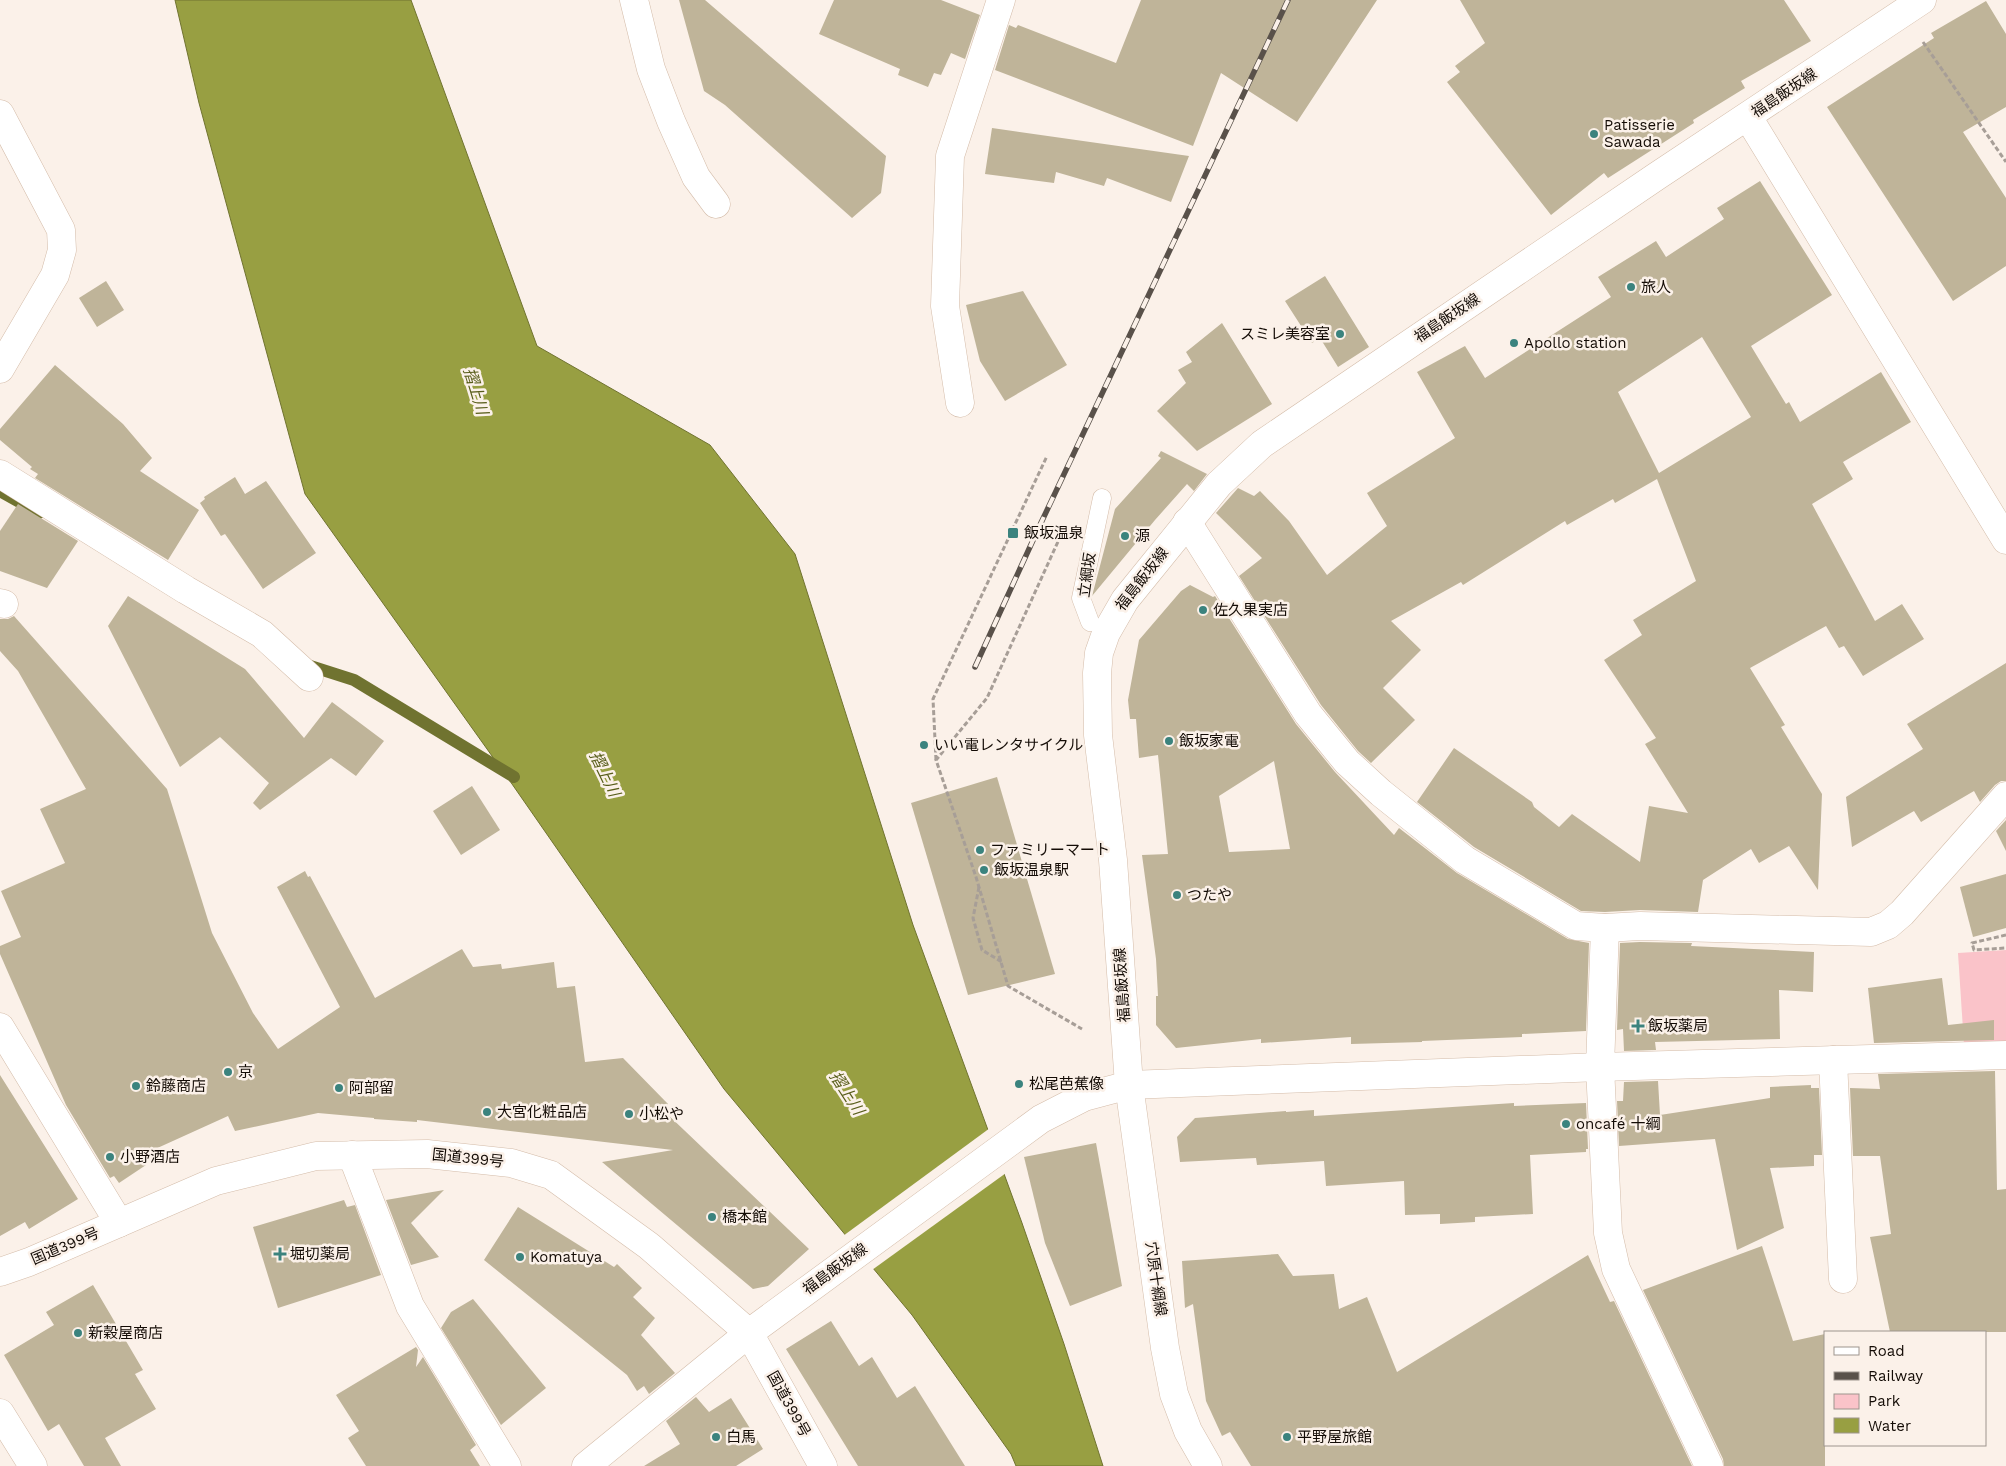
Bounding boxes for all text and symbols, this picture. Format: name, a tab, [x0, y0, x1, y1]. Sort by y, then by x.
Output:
street label: 福島飯坂線	[1748, 65, 1820, 121]
place label: Patisserie Sawada	[1604, 116, 1675, 151]
marker: Patisserie Sawada	[1588, 128, 1600, 140]
place label: 旅人	[1641, 278, 1671, 296]
marker: 旅人	[1625, 281, 1637, 293]
street label: 福島飯坂線	[1411, 290, 1483, 346]
place label: スミレ美容室	[1240, 325, 1330, 343]
marker: スミレ美容室	[1334, 328, 1346, 340]
place label: Apollo station	[1524, 334, 1627, 352]
marker: Apollo station	[1508, 337, 1520, 349]
water label: 摺上川	[460, 365, 493, 419]
place label: 飯坂温泉	[1024, 524, 1084, 542]
marker: 飯坂温泉	[1006, 526, 1020, 540]
place label: 源	[1135, 527, 1150, 545]
marker: 源	[1119, 530, 1131, 542]
street label: 福島飯坂線	[1112, 544, 1172, 614]
street label: 立綱坂	[1075, 551, 1099, 599]
place label: 佐久果実店	[1213, 601, 1288, 619]
marker: 佐久果実店	[1197, 604, 1209, 616]
place label: 飯坂家電	[1179, 732, 1239, 750]
marker: 飯坂家電	[1163, 735, 1175, 747]
place label: いい電レンタサイクル	[934, 736, 1083, 754]
marker: いい電レンタサイクル	[918, 739, 930, 751]
water label: 摺上川	[586, 748, 625, 802]
place label: ファミリーマート	[990, 841, 1110, 859]
marker: ファミリーマート	[974, 844, 986, 856]
place label: 飯坂温泉駅	[994, 861, 1069, 879]
marker: 飯坂温泉駅	[978, 864, 990, 876]
place label: つたや	[1187, 886, 1232, 904]
marker: つたや	[1171, 889, 1183, 901]
street label: 福島飯坂線	[1110, 947, 1134, 1023]
place label: 飯坂薬局	[1648, 1017, 1708, 1035]
marker: 飯坂薬局	[1632, 1020, 1644, 1032]
place label: 京	[238, 1063, 253, 1081]
marker: 京	[222, 1066, 234, 1078]
water label: 摺上川	[826, 1068, 869, 1120]
place label: 松尾芭蕉像	[1029, 1075, 1104, 1093]
place label: 鈴藤商店	[146, 1077, 206, 1095]
marker: 松尾芭蕉像	[1013, 1078, 1025, 1090]
place label: 阿部留	[349, 1079, 394, 1097]
marker: 鈴藤商店	[130, 1080, 142, 1092]
marker: 阿部留	[333, 1082, 345, 1094]
place label: 大宮化粧品店	[497, 1103, 587, 1121]
place label: 小松や	[639, 1105, 684, 1123]
marker: 大宮化粧品店	[481, 1106, 493, 1118]
marker: 小松や	[623, 1108, 635, 1120]
place label: oncafé 十綱	[1576, 1115, 1661, 1133]
marker: oncafé 十綱	[1560, 1118, 1572, 1130]
street label: 国道399号	[431, 1145, 505, 1171]
place label: 小野酒店	[120, 1148, 180, 1166]
marker: 小野酒店	[104, 1151, 116, 1163]
place label: 橋本館	[722, 1208, 767, 1226]
marker: 橋本館	[706, 1211, 718, 1223]
street label: 国道399号	[28, 1224, 102, 1268]
street label: 福島飯坂線	[799, 1240, 871, 1298]
street label: 穴原十綱線	[1142, 1241, 1170, 1317]
place label: 堀切薬局	[290, 1245, 350, 1263]
marker: 堀切薬局	[274, 1248, 286, 1260]
place label: Komatuya	[530, 1248, 603, 1266]
marker: Komatuya	[514, 1251, 526, 1263]
place label: 新穀屋商店	[88, 1324, 163, 1342]
marker: 新穀屋商店	[72, 1327, 84, 1339]
legend	[1824, 1331, 1986, 1446]
text: Road	[1868, 1342, 1905, 1360]
text: Railway	[1868, 1367, 1923, 1385]
street label: 国道399号	[764, 1368, 814, 1440]
text: Park	[1868, 1392, 1901, 1410]
text: Water	[1868, 1417, 1911, 1435]
place label: 白馬	[726, 1428, 756, 1446]
place label: 平野屋旅館	[1297, 1428, 1372, 1446]
marker: 白馬	[710, 1431, 722, 1443]
marker: 平野屋旅館	[1281, 1431, 1293, 1443]

